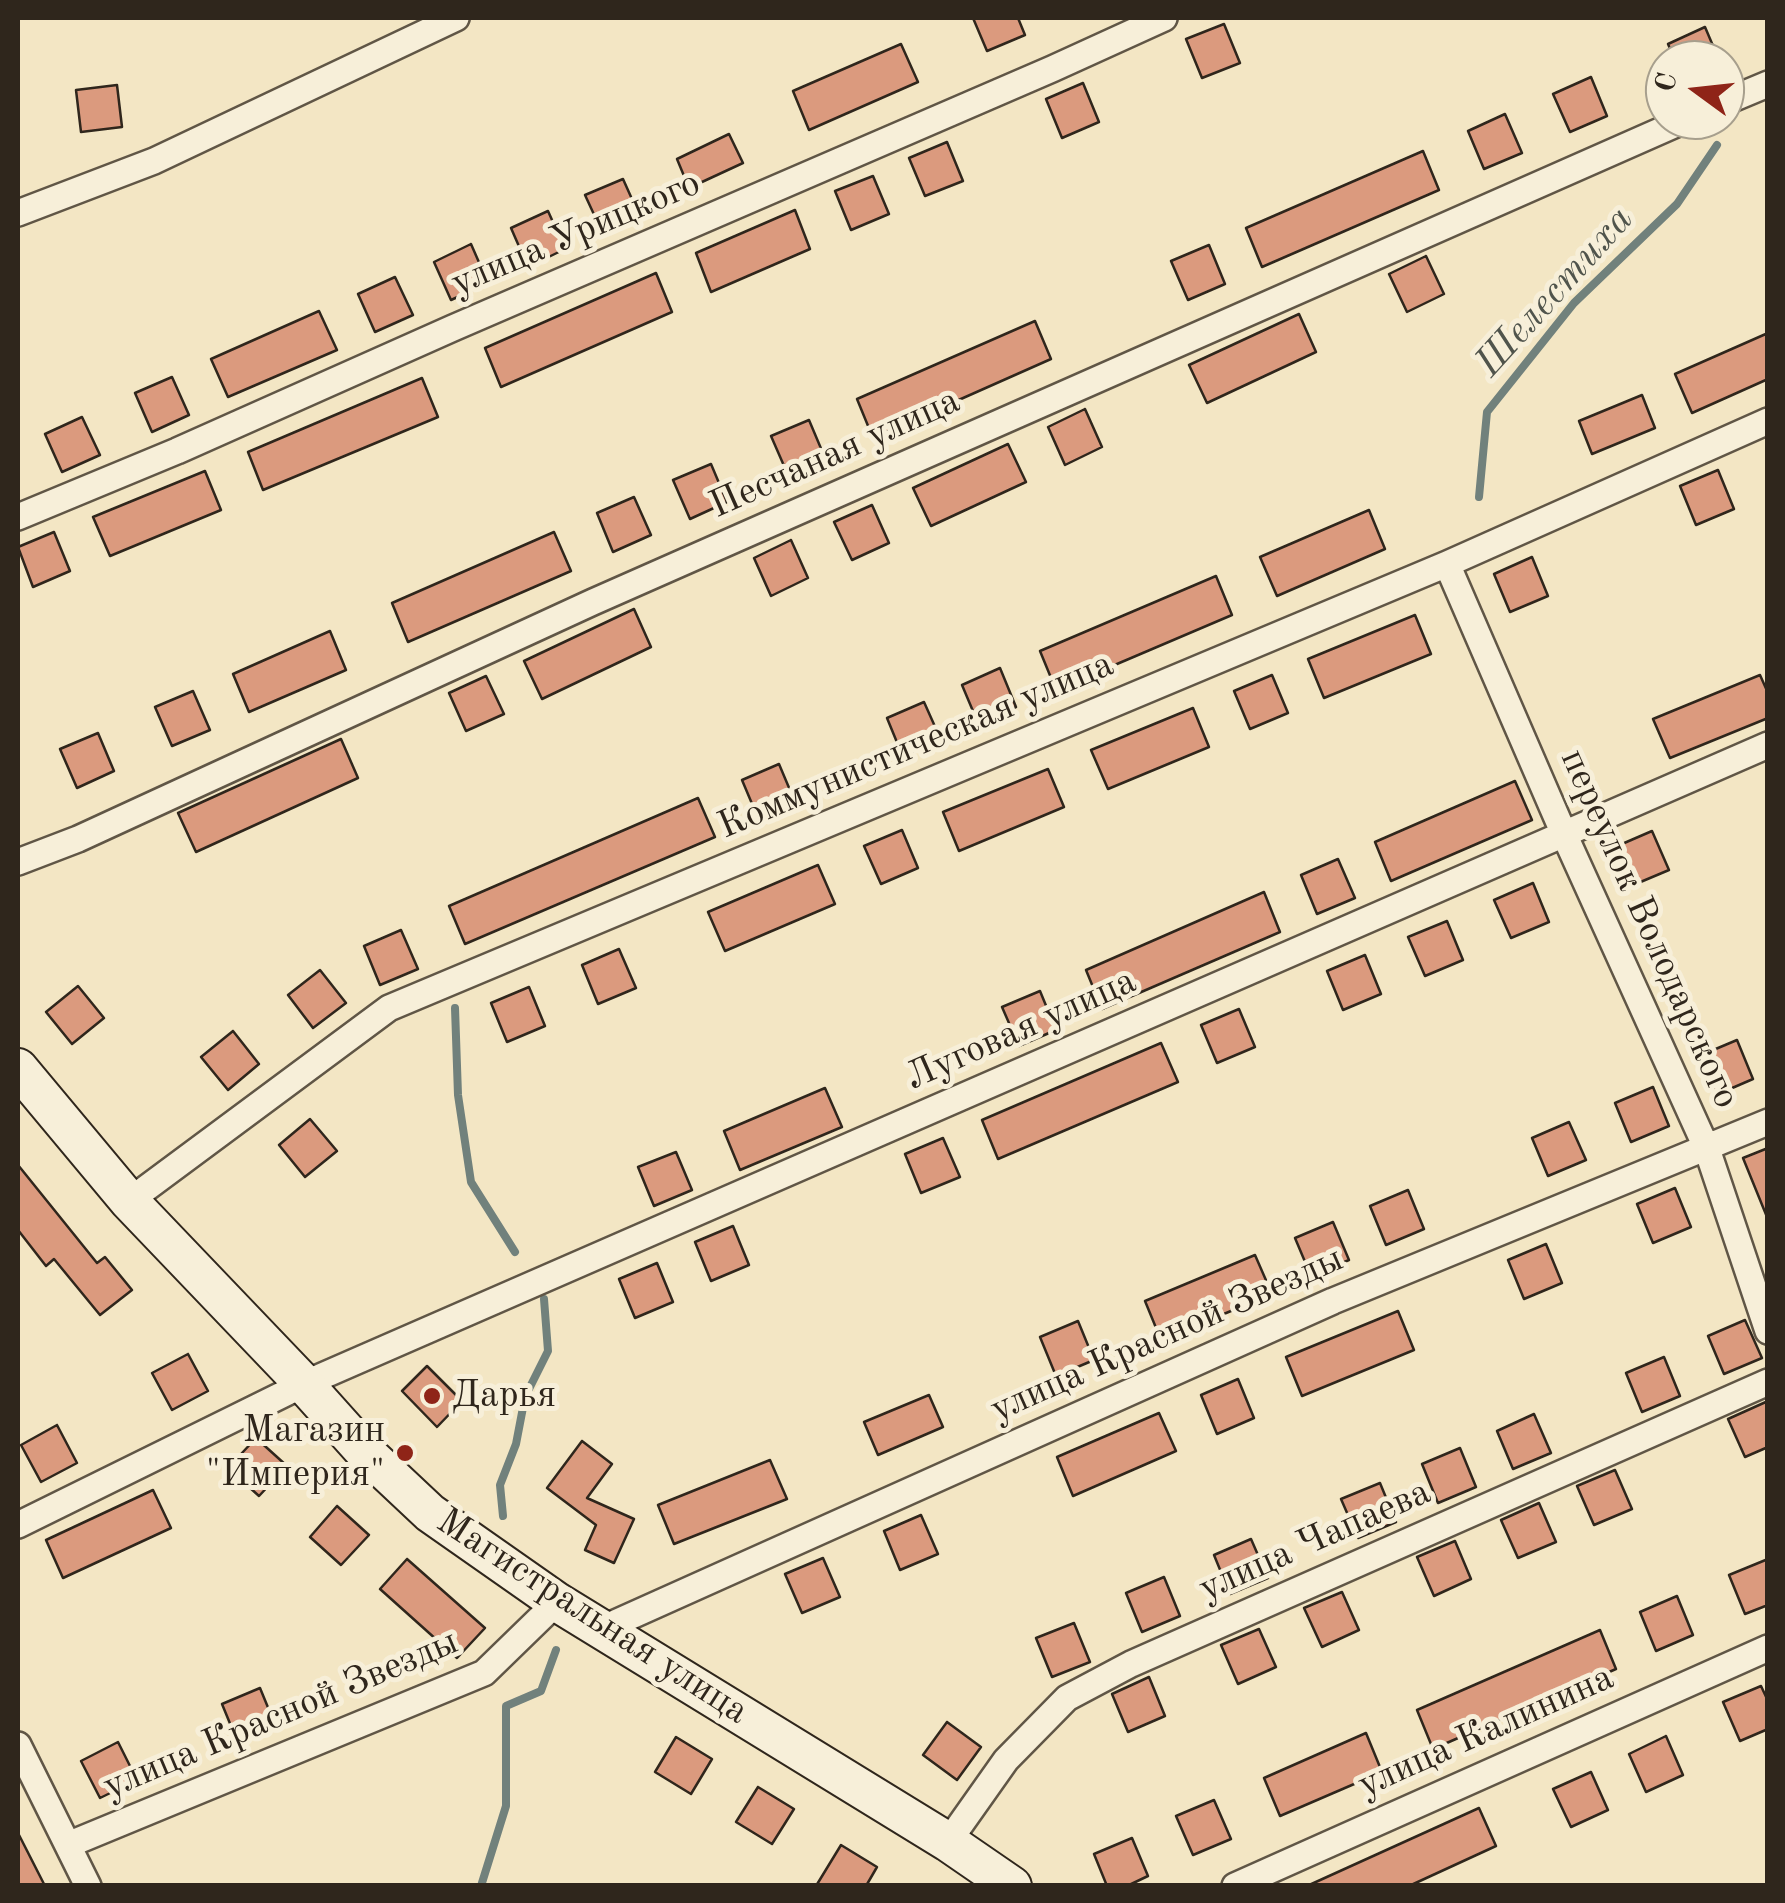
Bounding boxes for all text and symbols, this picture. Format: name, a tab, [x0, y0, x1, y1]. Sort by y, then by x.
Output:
north arrow	[1645, 40, 1745, 140]
text: С	[1652, 70, 1684, 95]
street label: улица Урицкого	[445, 161, 707, 307]
water label: Шелестиха	[1466, 196, 1644, 388]
street label: Песчаная улица	[703, 378, 967, 530]
street label: Коммунистическая улица	[711, 642, 1121, 850]
street label: переулок Володарского	[1549, 742, 1749, 1116]
street label: Луговая улица	[899, 959, 1143, 1101]
street label: улица Красной Звезды	[984, 1237, 1350, 1433]
place label: Дарья	[452, 1373, 556, 1419]
marker: Дарья	[421, 1385, 443, 1407]
place label: Магазин "Империя"	[206, 1408, 385, 1498]
marker: Магазин "Империя"	[394, 1442, 416, 1464]
street label: улица Чапаева	[1192, 1470, 1438, 1612]
street label: Магистральная улица	[428, 1499, 756, 1735]
street label: улица Красной Звезды	[97, 1620, 465, 1810]
street label: улица Калинина	[1351, 1655, 1621, 1809]

